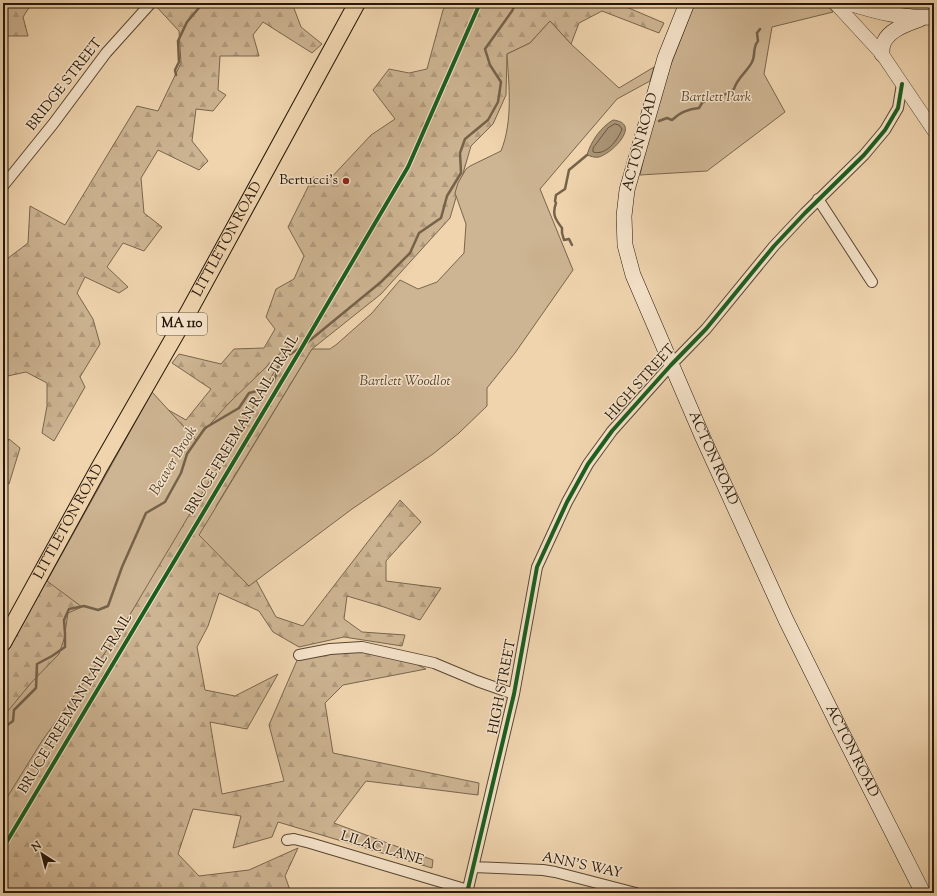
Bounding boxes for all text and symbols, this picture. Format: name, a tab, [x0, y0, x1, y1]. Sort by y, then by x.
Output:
street label: BRIDGE STREET	[23, 34, 108, 135]
park label: Bartlett Park	[681, 88, 752, 108]
street label: ACTON ROAD	[618, 91, 664, 193]
place label: Bertucci's	[279, 171, 338, 191]
marker: Bertucci's	[341, 176, 351, 186]
street label: LITTLETON ROAD	[188, 178, 268, 301]
road number: MA 110	[157, 313, 207, 335]
street label: BRUCE FREEMAN RAIL TRAIL	[181, 331, 305, 519]
street label: HIGH STREET	[601, 340, 681, 425]
park label: Bartlett Woodlot	[359, 372, 451, 392]
street label: ACTON ROAD	[683, 409, 743, 509]
water label: Beaver Brook	[145, 422, 203, 500]
street label: LITTLETON ROAD	[30, 461, 109, 583]
street label: BRUCE FREEMAN RAIL TRAIL	[14, 610, 138, 798]
street label: HIGH STREET	[484, 638, 522, 736]
street label: ACTON ROAD	[820, 702, 883, 801]
street label: LILAC LANE	[338, 827, 426, 871]
north arrow	[22, 834, 62, 874]
text: N	[28, 838, 45, 856]
street label: ANN'S WAY	[540, 848, 624, 884]

